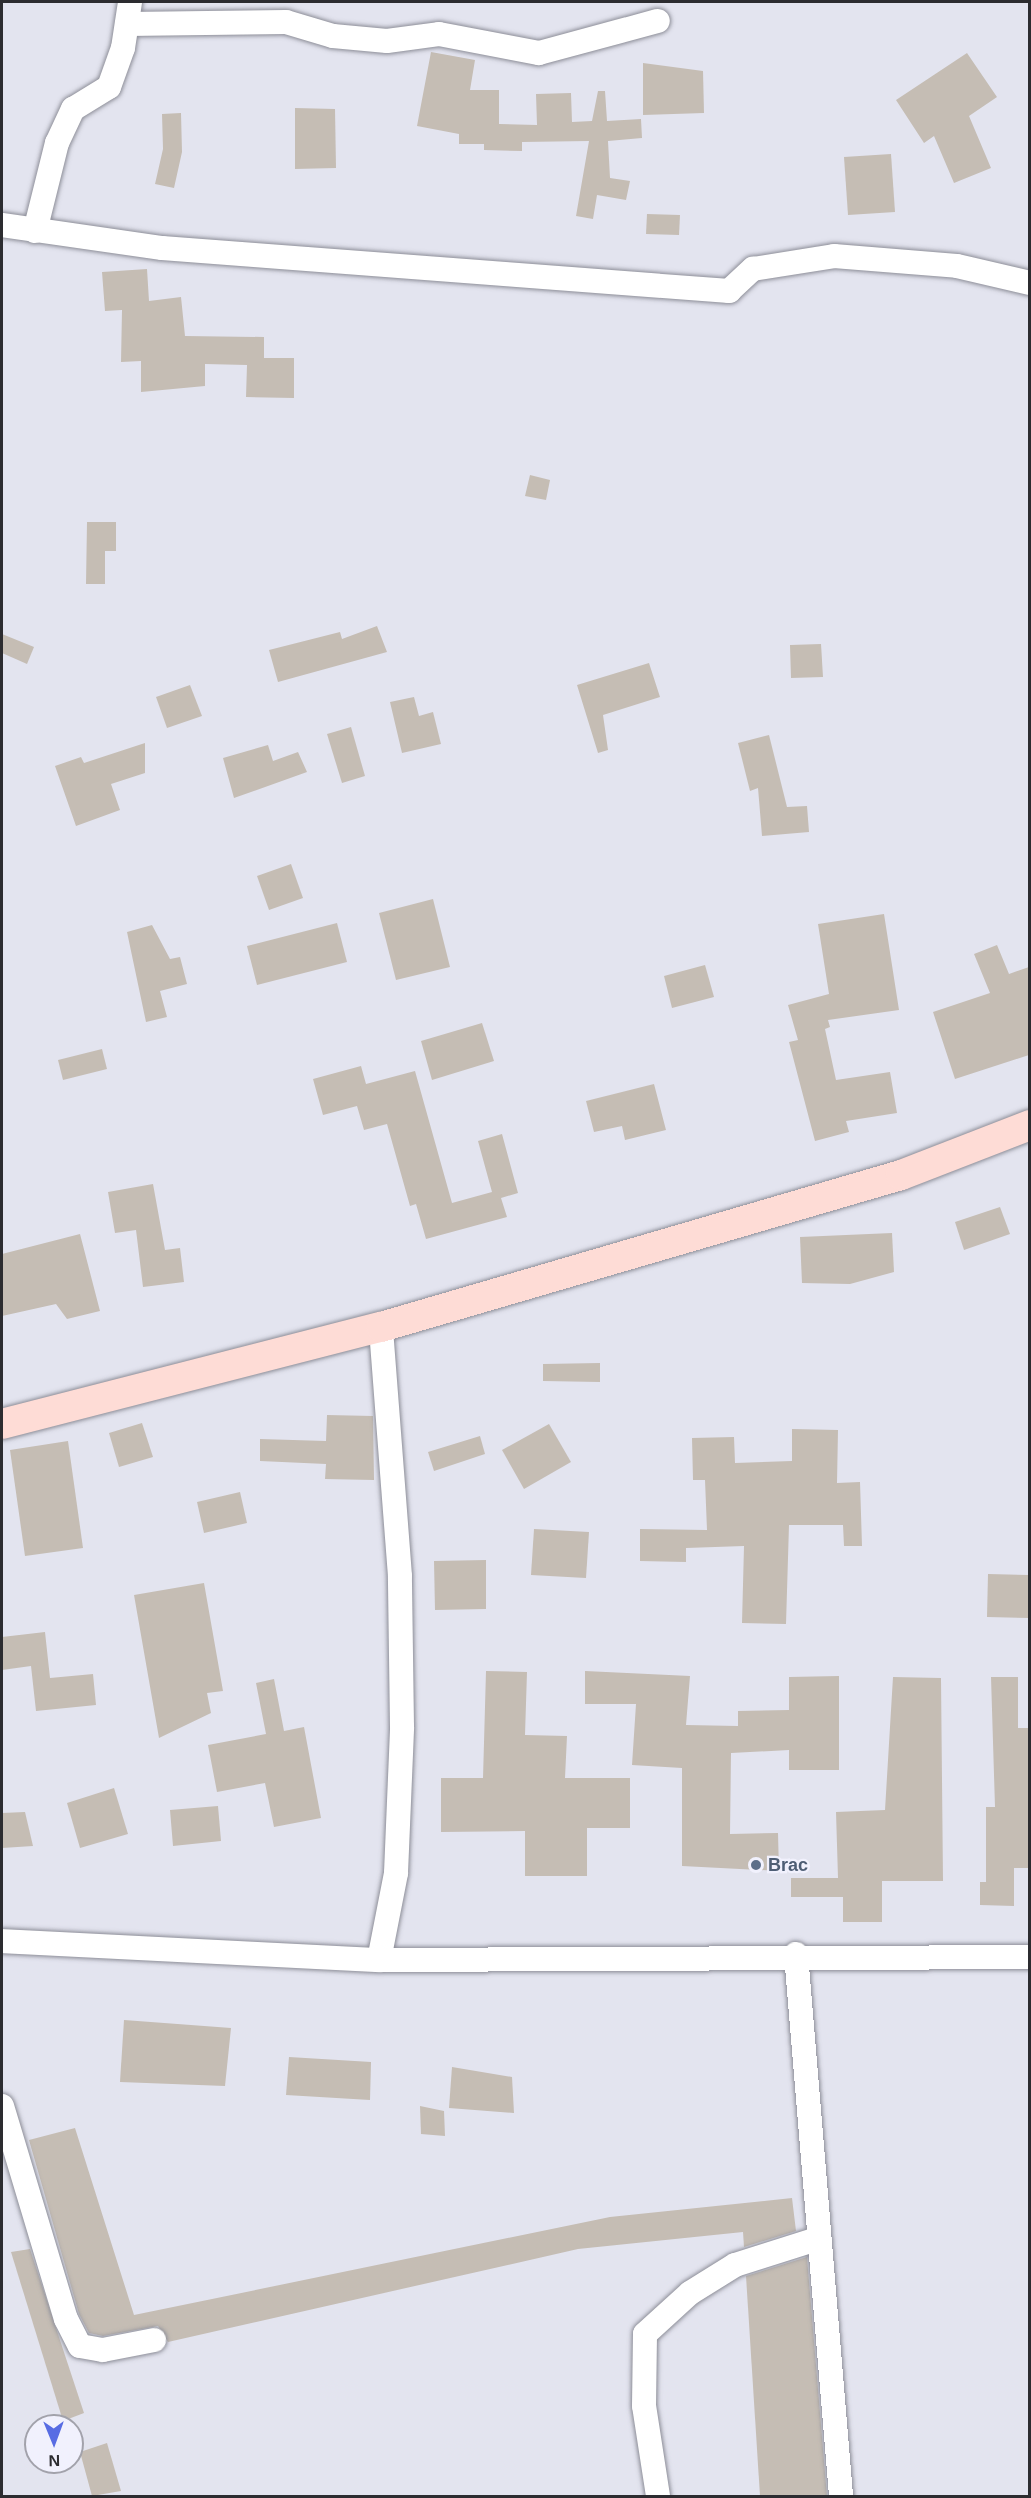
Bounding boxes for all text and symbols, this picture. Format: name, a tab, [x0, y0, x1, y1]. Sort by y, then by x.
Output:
place label: Brac	[768, 1854, 808, 1876]
marker: Brac	[749, 1858, 763, 1872]
north arrow	[24, 2414, 84, 2474]
text: N	[48, 2452, 60, 2469]

